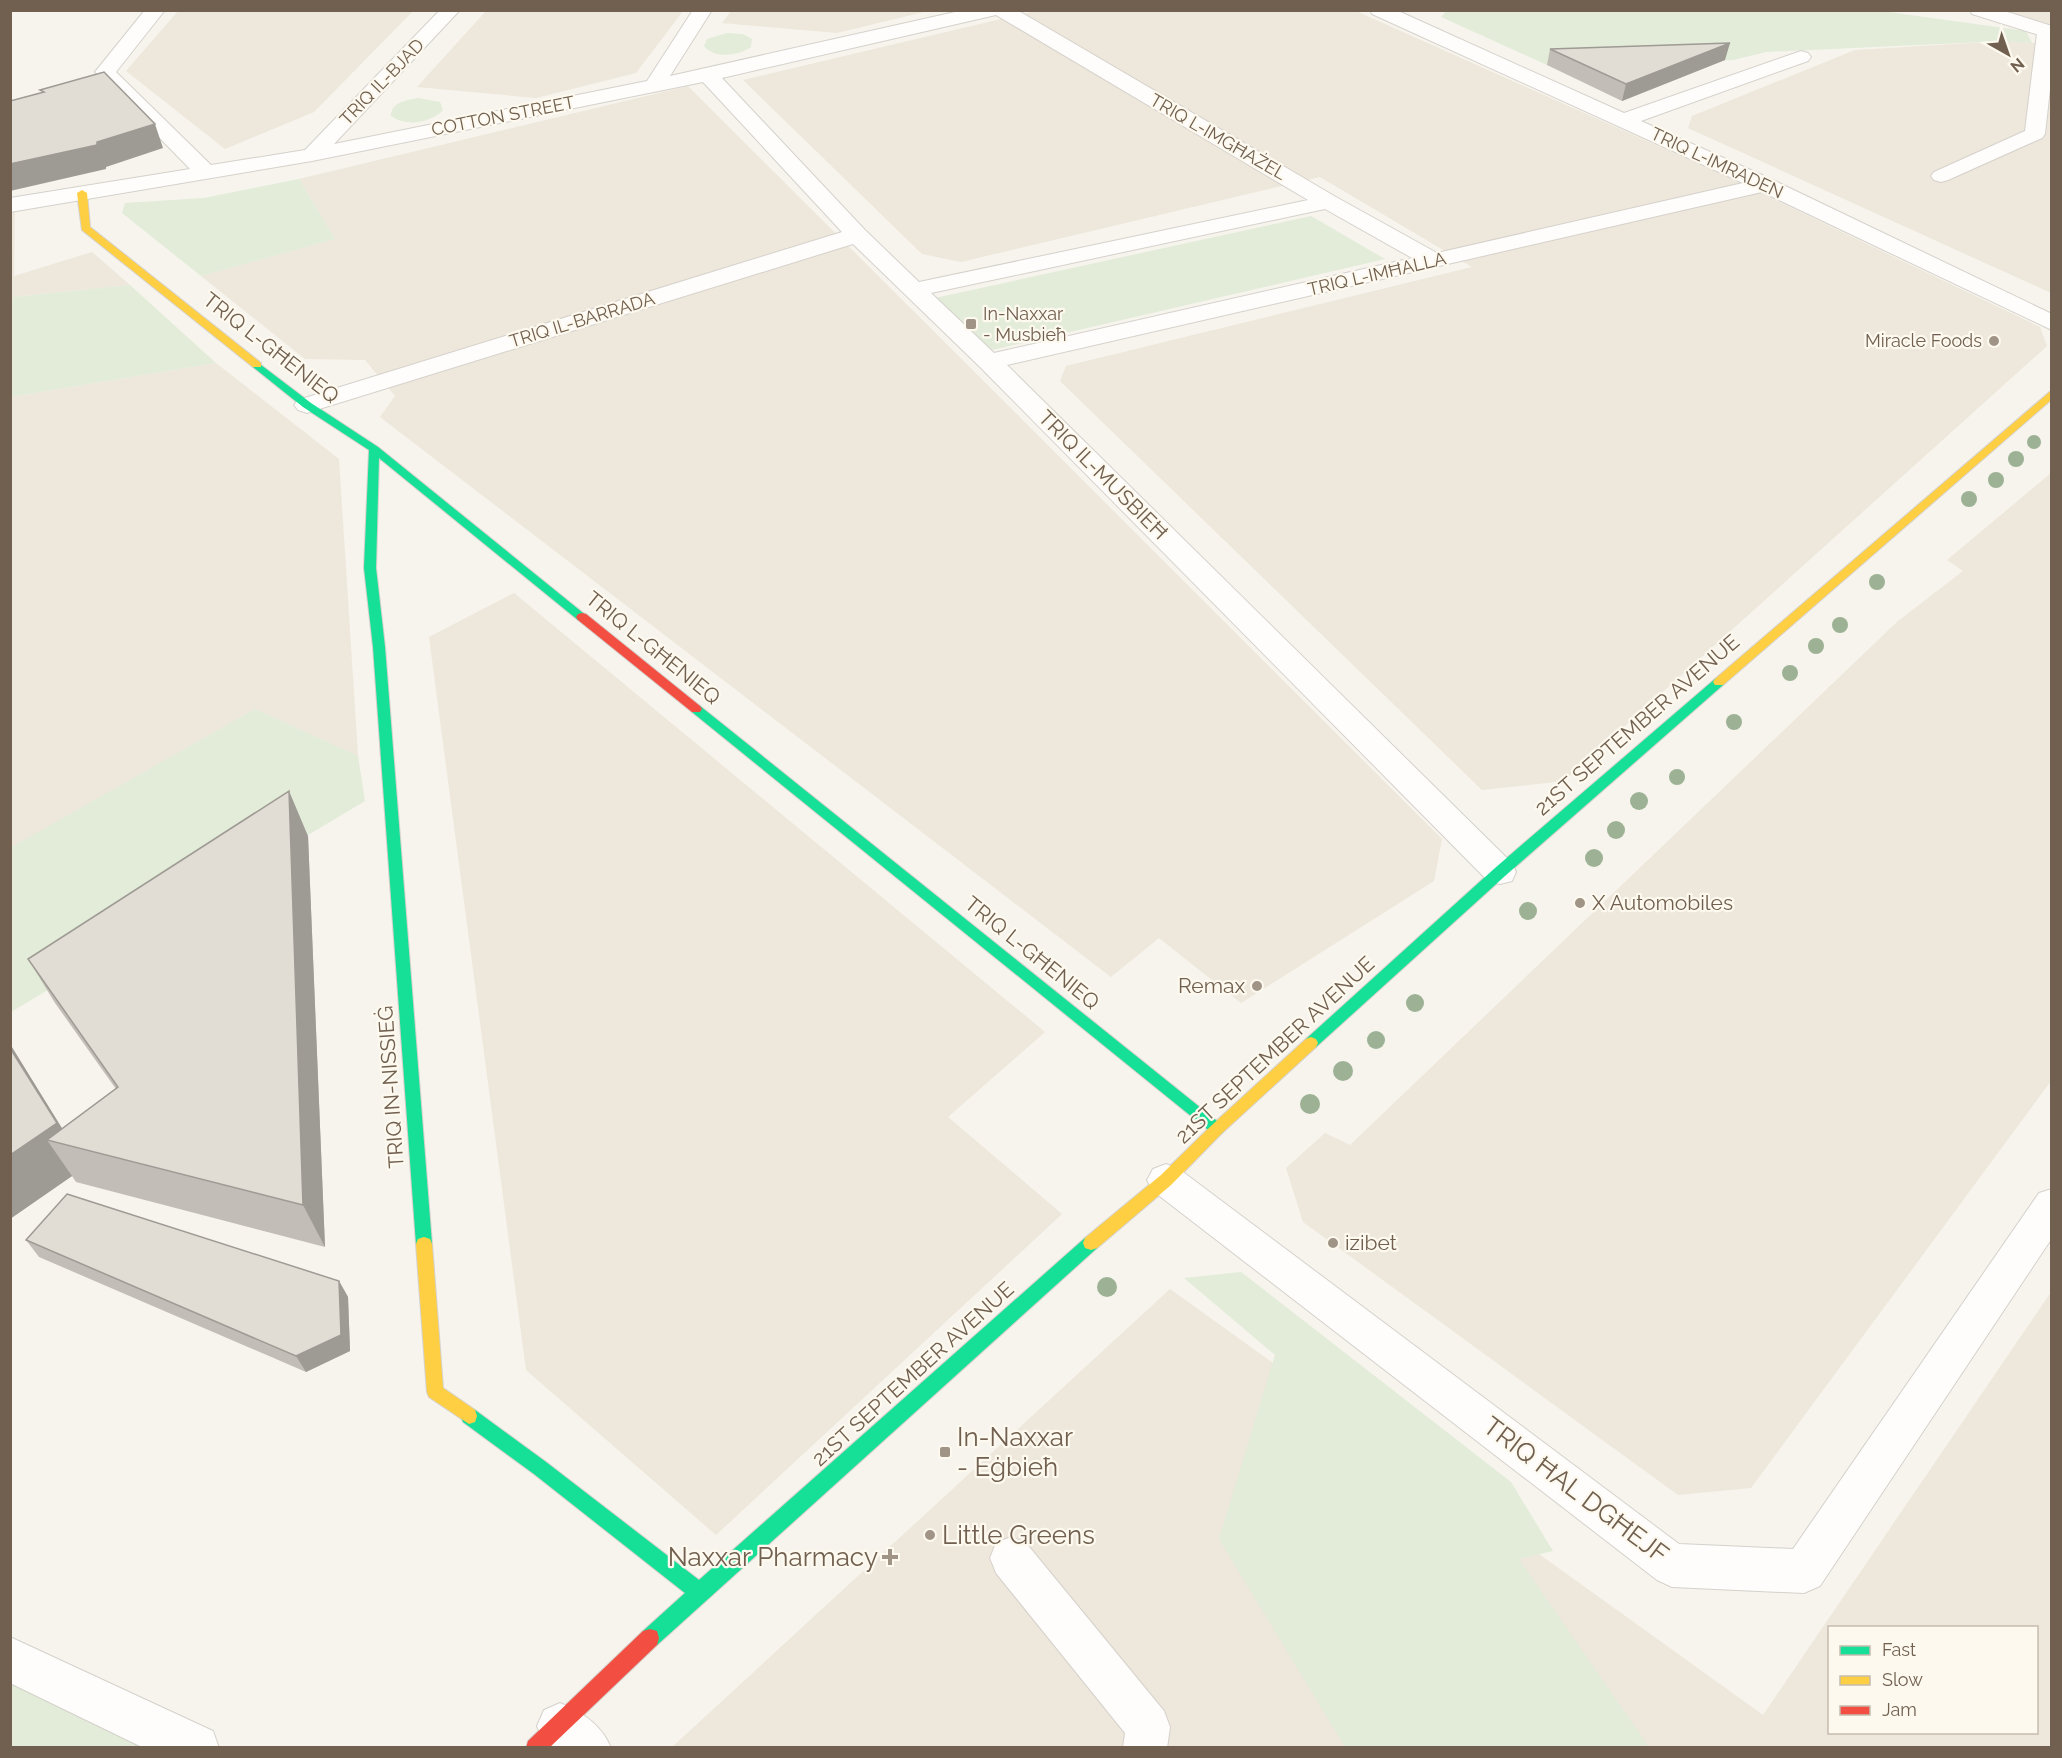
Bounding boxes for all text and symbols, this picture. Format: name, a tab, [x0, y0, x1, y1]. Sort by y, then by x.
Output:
north arrow	[1978, 24, 2038, 84]
street label: TRIQ IL-BJAD	[335, 34, 428, 129]
text: N	[2007, 54, 2028, 76]
street label: TRIQ L-IMGĦAŻEL	[1146, 89, 1290, 184]
street label: COTTON STREET	[430, 91, 576, 140]
street label: TRIQ L-IMRADEN	[1648, 123, 1787, 202]
street label: TRIQ L-IMĦALLA	[1306, 247, 1448, 300]
street label: TRIQ L-GĦENIEQ	[198, 287, 344, 408]
street label: TRIQ IL-BARRADA	[507, 287, 657, 352]
place label: In-Naxxar - Musbieħ	[983, 303, 1066, 345]
marker: In-Naxxar - Musbieħ	[964, 317, 978, 331]
place label: Miracle Foods	[1865, 330, 1982, 351]
marker: Miracle Foods	[1987, 334, 2001, 348]
street label: TRIQ IL-MUSBIEĦ	[1034, 405, 1173, 544]
street label: TRIQ L-GĦENIEQ	[581, 586, 726, 709]
street label: 21ST SEPTEMBER AVENUE	[1529, 629, 1744, 820]
place label: X Automobiles	[1592, 890, 1733, 915]
street label: TRIQ L-GĦENIEQ	[960, 891, 1105, 1014]
marker: X Automobiles	[1573, 896, 1587, 910]
street label: 21ST SEPTEMBER AVENUE	[1170, 951, 1379, 1148]
place label: Remax	[1178, 973, 1245, 998]
marker: Remax	[1250, 979, 1264, 993]
street label: TRIQ IN-NISSIEĠ	[372, 1005, 409, 1169]
place label: izibet	[1345, 1230, 1397, 1255]
marker: izibet	[1326, 1236, 1340, 1250]
street label: 21ST SEPTEMBER AVENUE	[807, 1276, 1019, 1471]
street label: TRIQ ĦAL DGĦEJF	[1478, 1411, 1674, 1569]
place label: In-Naxxar - Eġbieħ	[957, 1422, 1073, 1482]
marker: In-Naxxar - Eġbieħ	[938, 1445, 952, 1459]
place label: Little Greens	[942, 1520, 1095, 1550]
marker: Little Greens	[923, 1528, 937, 1542]
place label: Naxxar Pharmacy	[668, 1542, 878, 1572]
marker: Naxxar Pharmacy	[883, 1550, 897, 1564]
legend	[1828, 1626, 2038, 1734]
text: Fast	[1882, 1639, 1916, 1660]
text: Slow	[1882, 1669, 1923, 1690]
text: Jam	[1882, 1699, 1917, 1720]

